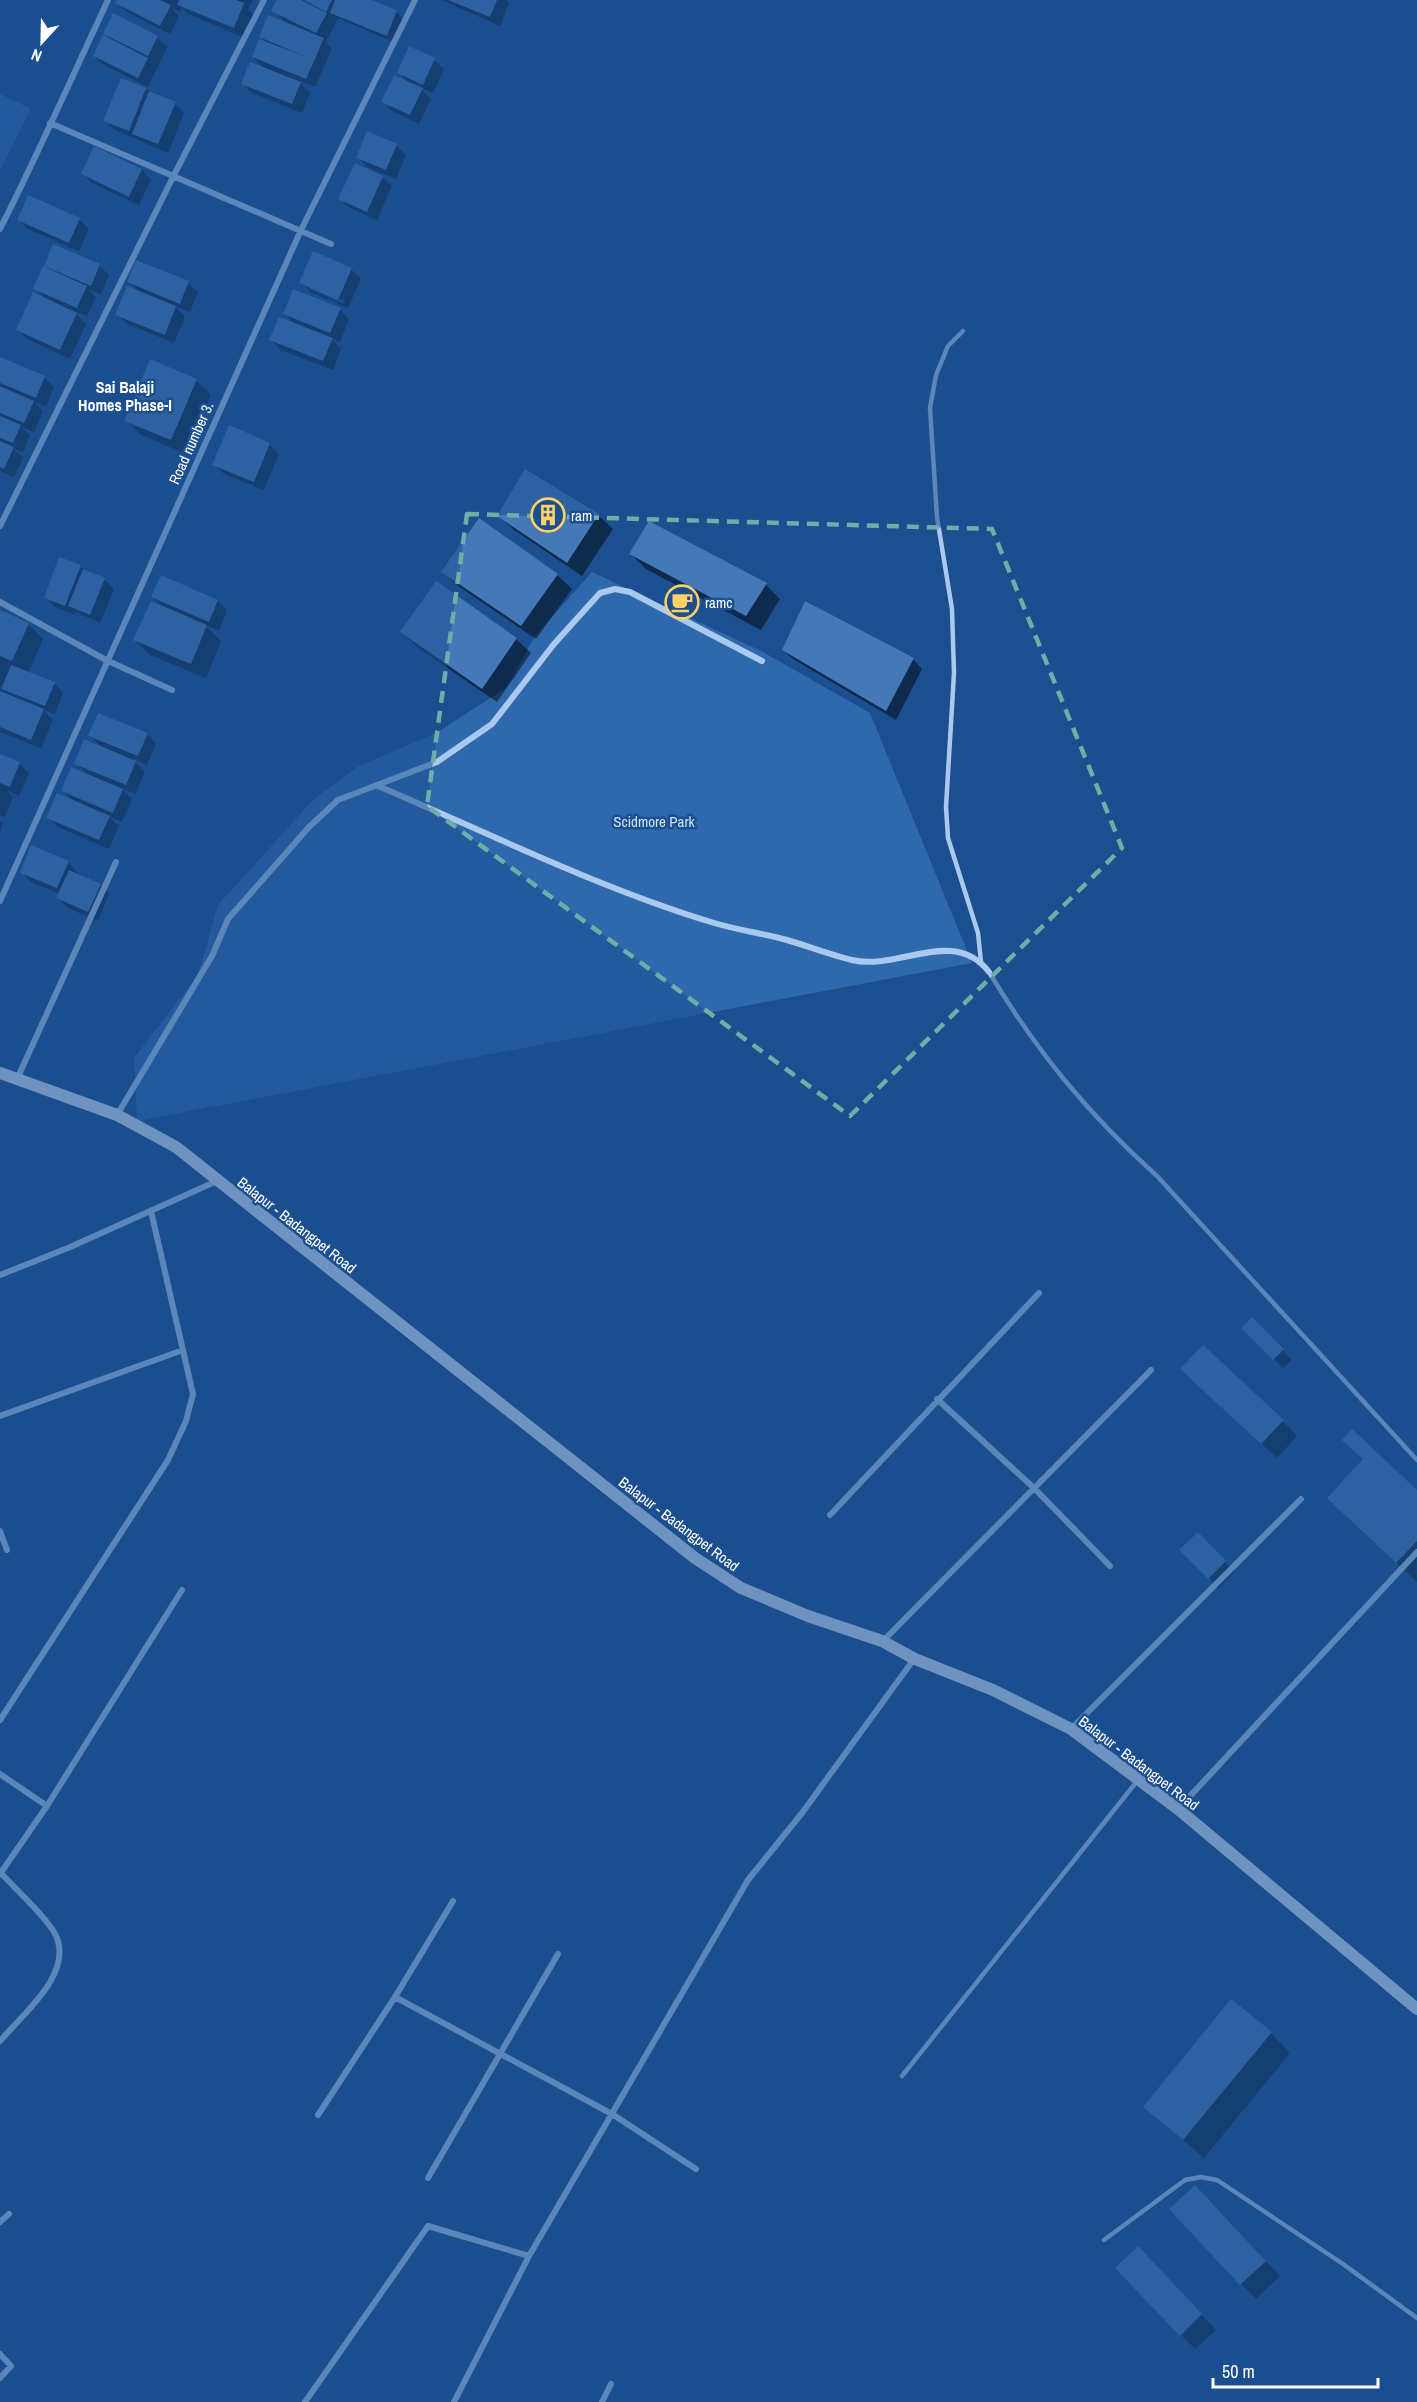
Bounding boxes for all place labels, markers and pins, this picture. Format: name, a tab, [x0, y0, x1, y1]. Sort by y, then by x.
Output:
building icon: ram	[530, 497, 566, 533]
place label: ram	[571, 505, 592, 526]
cafe icon: ramc	[664, 584, 700, 620]
place label: ramc	[705, 592, 732, 613]

